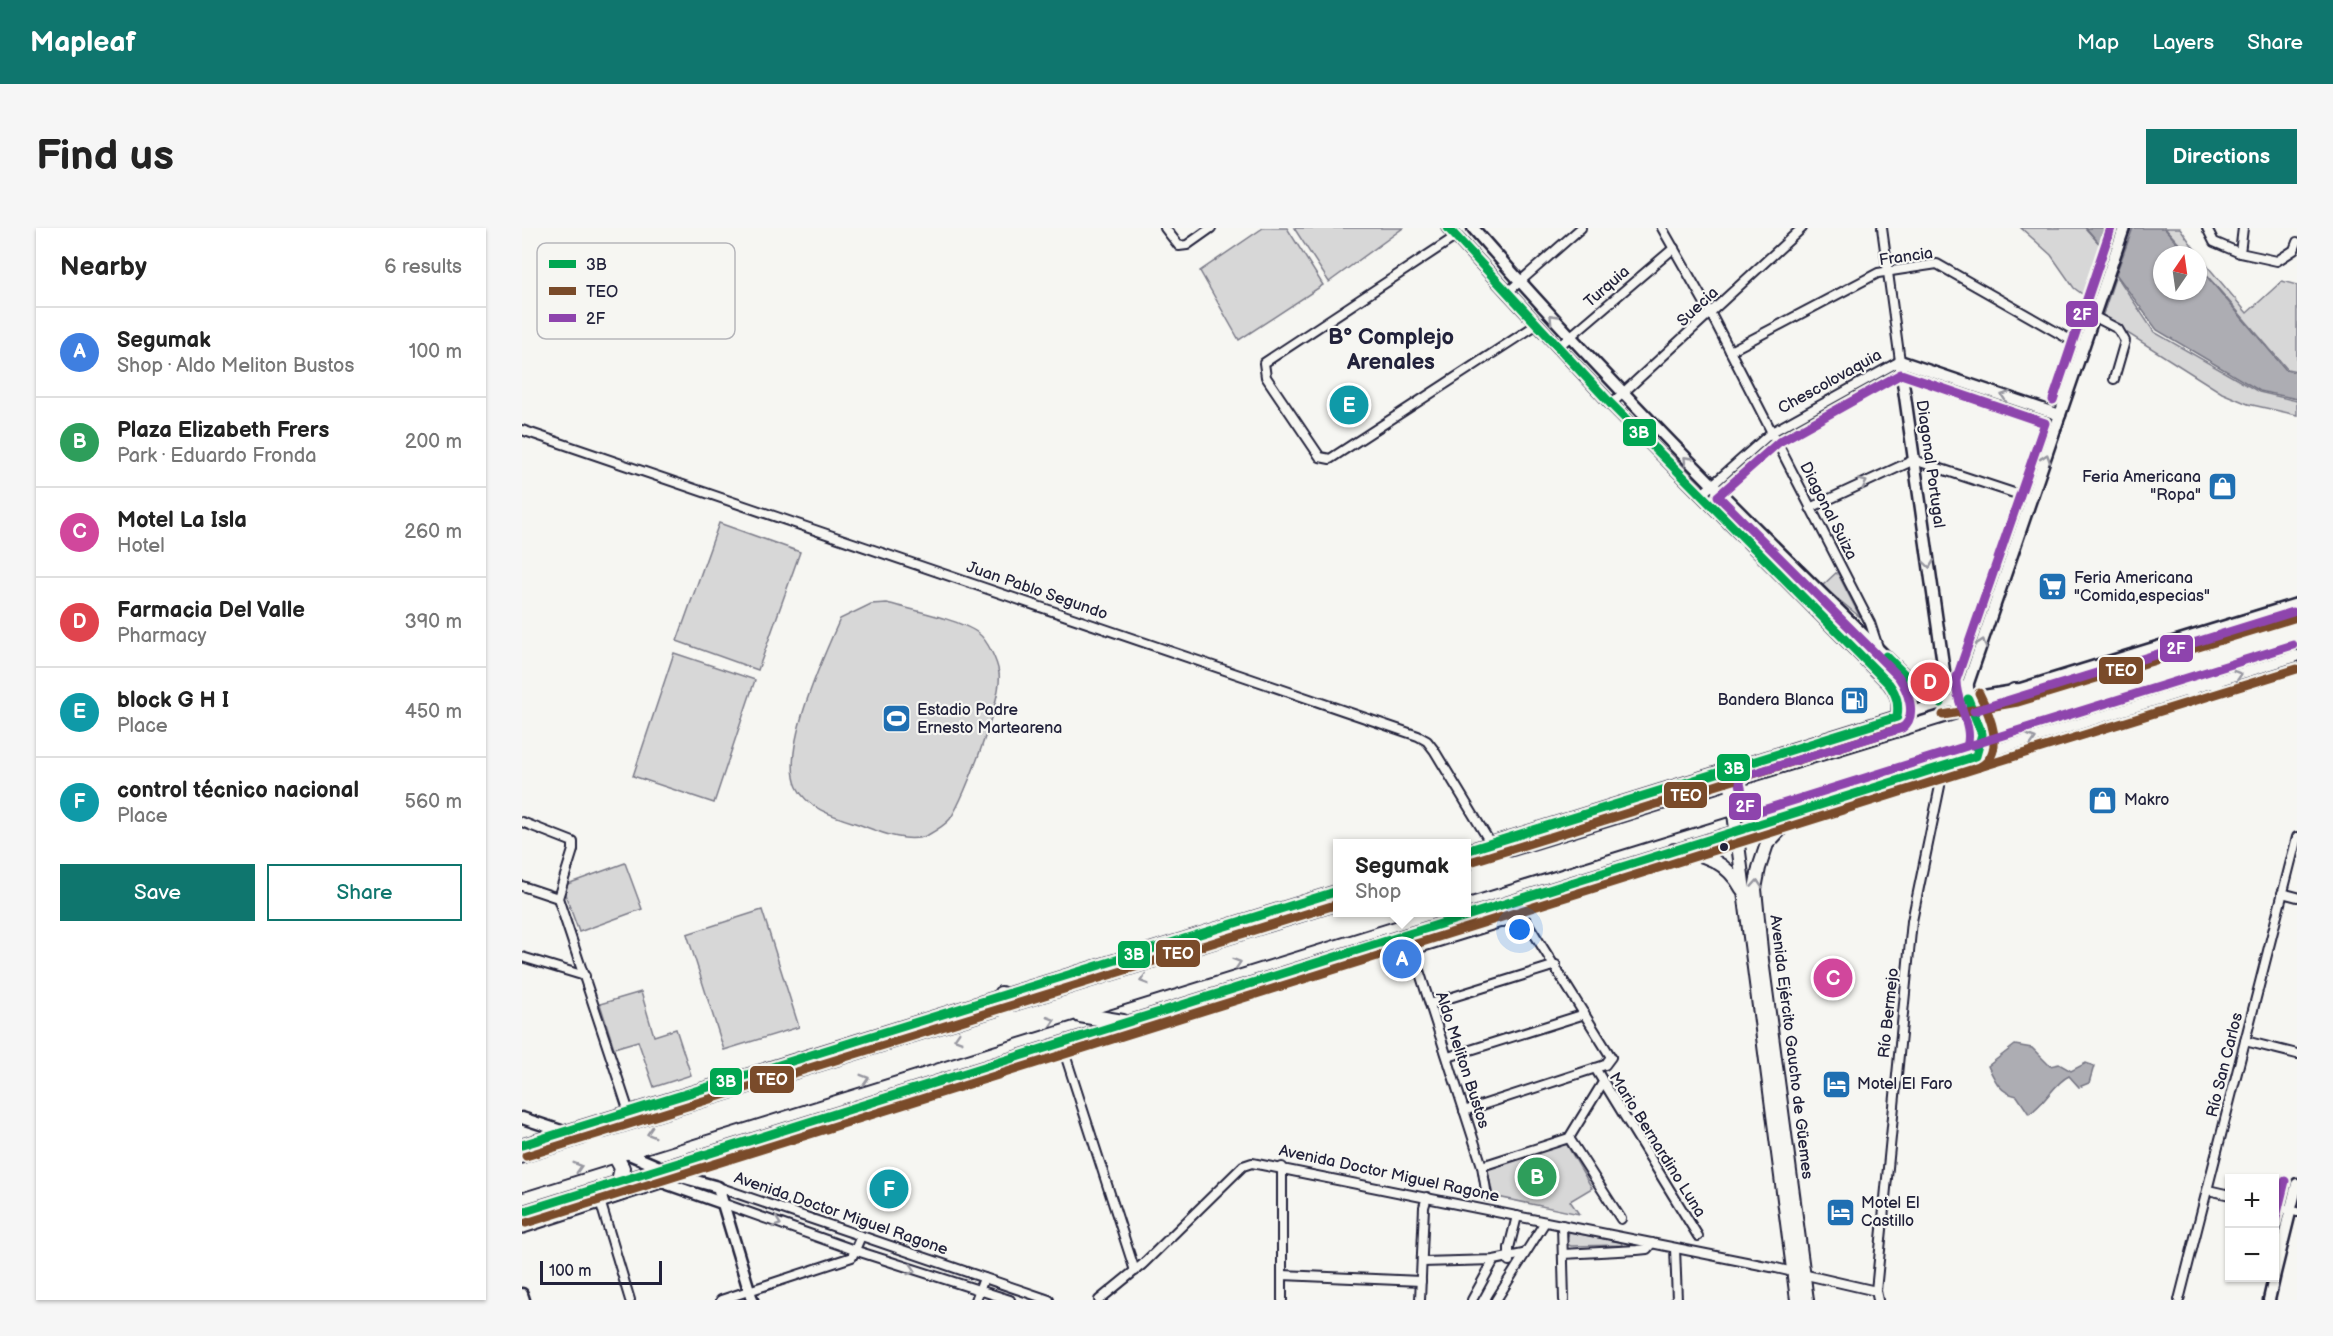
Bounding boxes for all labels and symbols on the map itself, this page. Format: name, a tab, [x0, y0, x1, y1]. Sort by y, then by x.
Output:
legend	[537, 243, 735, 339]
street label: Francia	[1878, 244, 1934, 270]
north arrow	[2153, 246, 2207, 300]
text: 3B	[586, 256, 607, 275]
street label: Turquia	[1580, 262, 1634, 312]
text: TEO	[586, 283, 618, 302]
street label: Suecia	[1673, 283, 1723, 331]
line badge: 2F	[2065, 300, 2099, 328]
text: 2F	[2072, 306, 2092, 325]
text: 2F	[586, 310, 605, 329]
one-way arrow	[1549, 314, 1560, 324]
district label: Bº Complejo Arenales	[1328, 324, 1454, 376]
street label: Chescolovaquia	[1775, 346, 1885, 418]
pin: E	[1330, 382, 1368, 428]
one-way arrow	[2000, 391, 2011, 404]
street label: Diagonal Portugal	[1912, 399, 1948, 529]
line badge: 3B	[1622, 418, 1657, 447]
text: 3B	[1629, 424, 1649, 443]
one-way arrow	[2038, 454, 2051, 464]
one-way arrow	[1683, 456, 1694, 466]
street label: Diagonal Suiza	[1795, 459, 1861, 563]
place label: Feria Americana "Ropa"	[2082, 468, 2201, 505]
shop icon: Feria Americana "Ropa"	[2206, 470, 2238, 502]
one-way arrow	[1857, 479, 1868, 491]
street label: Juan Pablo Segundo	[964, 558, 1110, 624]
one-way arrow	[1923, 560, 1935, 569]
place label: Feria Americana "Comida,especias"	[2074, 569, 2210, 606]
supermarket icon: Feria Americana "Comida,especias"	[2037, 571, 2069, 603]
line badge: 2F	[2159, 634, 2194, 663]
one-way arrow	[1974, 638, 1987, 649]
text: 2F	[2166, 640, 2186, 659]
line badge: TEO	[2098, 656, 2144, 685]
pin: D	[1910, 660, 1950, 704]
text: TEO	[2105, 662, 2137, 681]
one-way arrow	[2232, 670, 2243, 682]
fuel station icon: Bandera Blanca	[1839, 684, 1871, 716]
place label: Bandera Blanca	[1717, 691, 1834, 710]
place label: Estadio Padre Ernesto Martearena	[917, 701, 1062, 738]
sports icon: Estadio Padre Ernesto Martearena	[880, 703, 912, 735]
one-way arrow	[2026, 734, 2037, 746]
line badge: 3B	[1716, 753, 1751, 782]
text: 3B	[1724, 760, 1744, 779]
line badge: TEO	[1663, 781, 1708, 809]
shop icon: Makro	[2087, 784, 2119, 816]
text: TEO	[1670, 787, 1702, 806]
place label: Makro	[2124, 791, 2169, 810]
line badge: 2F	[1728, 792, 1762, 821]
text: 2F	[1735, 798, 1755, 817]
unlabelled marker	[1718, 841, 1730, 853]
one-way arrow	[1750, 879, 1763, 888]
street label: Avenida Ejército Gaucho de Güemes	[1765, 914, 1817, 1180]
your location	[1505, 915, 1534, 944]
pin: A	[1382, 936, 1422, 982]
line badge: TEO	[1155, 939, 1201, 968]
line badge: 3B	[1117, 940, 1151, 969]
text: TEO	[1162, 945, 1194, 964]
text: 3B	[1124, 946, 1144, 965]
pin: C	[1814, 956, 1852, 1000]
one-way arrow	[1231, 958, 1242, 970]
street label: Río Bermejo	[1875, 967, 1903, 1059]
one-way arrow	[1139, 973, 1150, 985]
street label: Aldo Meliton Bustos	[1431, 989, 1493, 1131]
street label: Río San Carlos	[2203, 1011, 2247, 1119]
one-way arrow	[1045, 1016, 1056, 1029]
one-way arrow	[953, 1031, 964, 1043]
line badge: TEO	[749, 1065, 795, 1094]
line badge: 3B	[709, 1067, 743, 1096]
hotel icon: Motel El Faro	[1820, 1068, 1852, 1100]
street label: Mario Bernardino Luna	[1605, 1069, 1709, 1221]
text: TEO	[756, 1071, 788, 1090]
text: 3B	[716, 1073, 736, 1092]
one-way arrow	[859, 1074, 870, 1086]
place label: Motel El Faro	[1857, 1075, 1953, 1094]
one-way arrow	[646, 1126, 657, 1138]
street label: Avenida Doctor Miguel Ragone	[1277, 1141, 1501, 1207]
pin: B	[1518, 1154, 1556, 1200]
one-way arrow	[572, 1162, 583, 1174]
pin: F	[870, 1166, 908, 1212]
street label: Avenida Doctor Miguel Ragone	[732, 1168, 951, 1260]
place label: Motel El Castillo	[1861, 1194, 1920, 1231]
hotel icon: Motel El Castillo	[1824, 1196, 1856, 1228]
one-way arrow	[772, 1215, 782, 1228]
scale bar	[540, 1258, 662, 1286]
one-way arrow	[906, 1262, 917, 1275]

